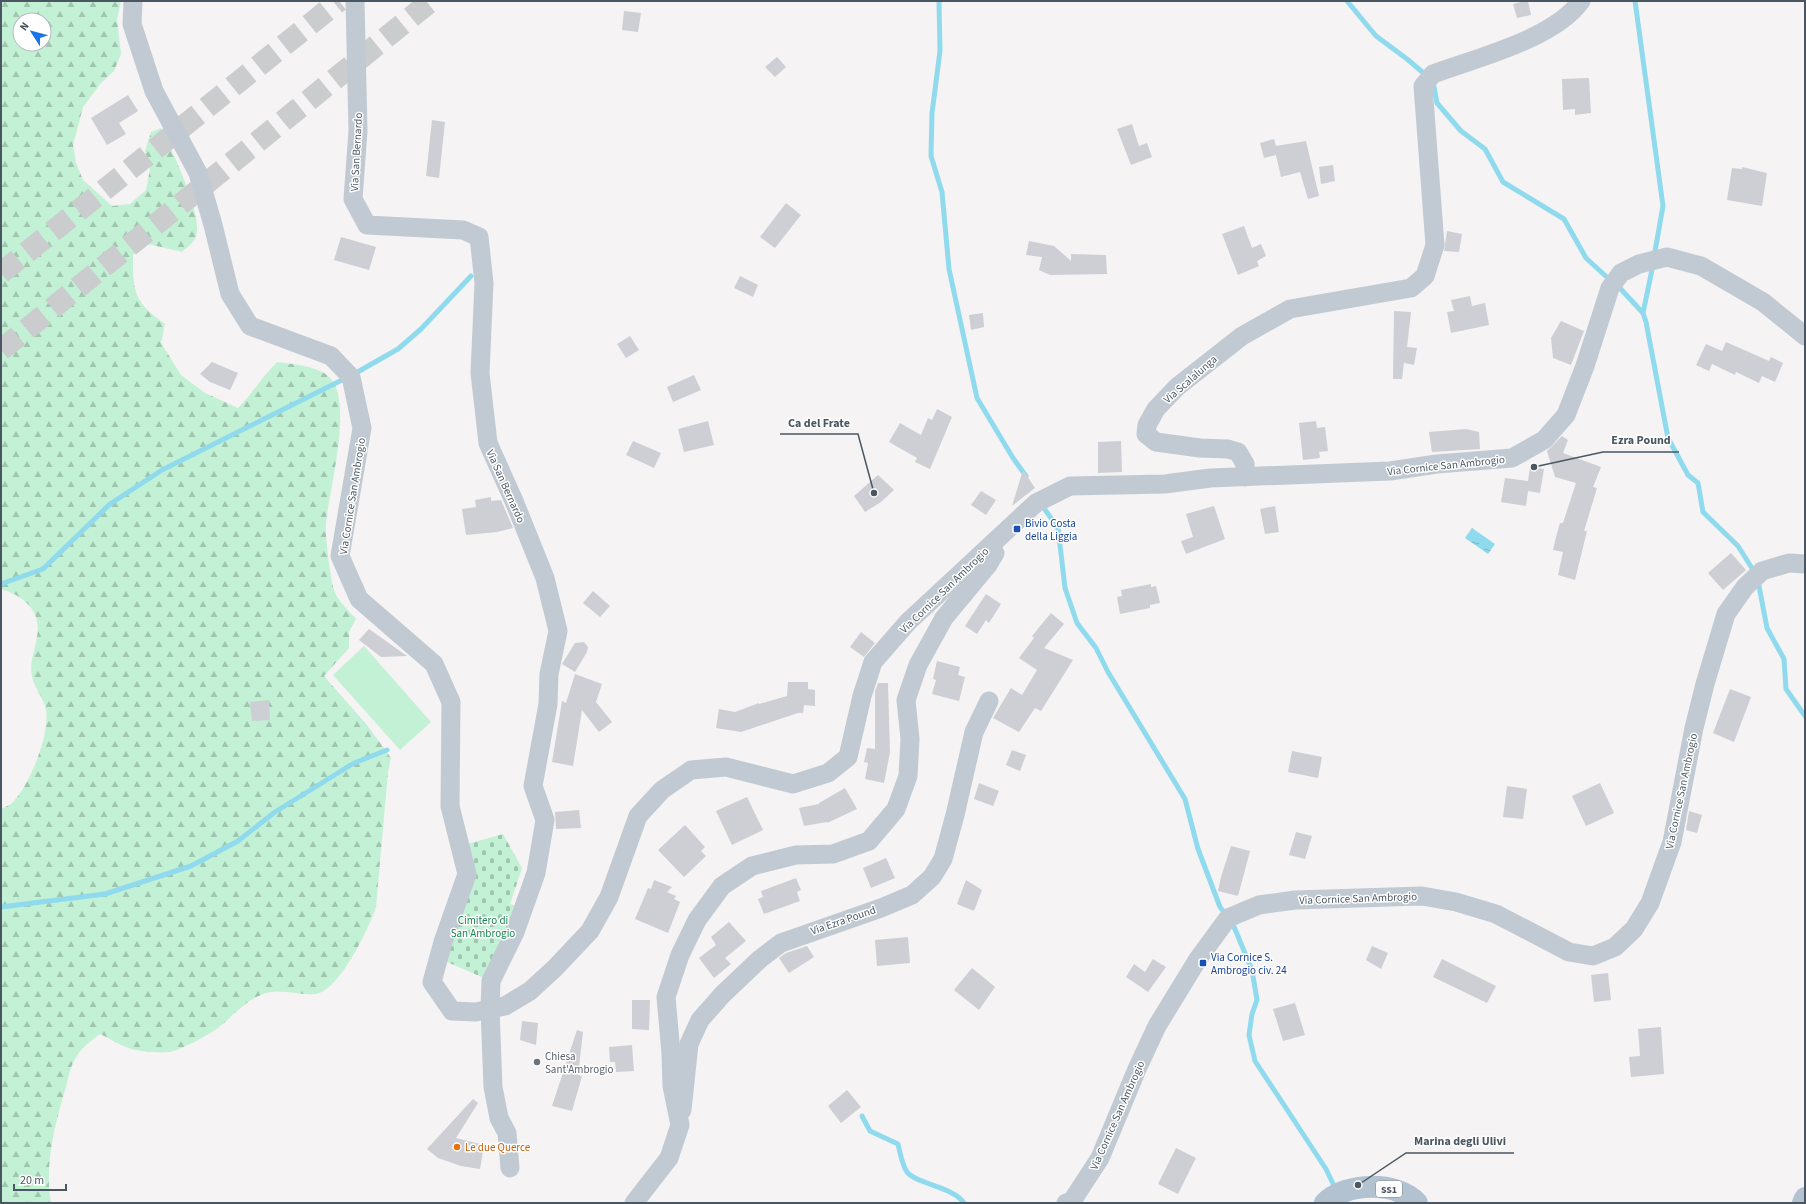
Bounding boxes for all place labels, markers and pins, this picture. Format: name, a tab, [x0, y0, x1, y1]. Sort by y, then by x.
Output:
callout: Ca del Frate	[780, 410, 858, 434]
callout: Ezra Pound	[1603, 428, 1679, 452]
place label: Bivio Costa della Liggia	[1025, 516, 1077, 544]
marker: Bivio Costa della Liggia	[1012, 524, 1022, 534]
place label: Via Cornice S. Ambrogio civ. 24	[1211, 950, 1287, 978]
marker: Via Cornice S. Ambrogio civ. 24	[1198, 958, 1208, 968]
place label: Chiesa Sant'Ambrogio	[545, 1049, 613, 1077]
marker: Chiesa Sant'Ambrogio	[532, 1057, 542, 1067]
callout: Marina degli Ulivi	[1406, 1129, 1514, 1153]
place label: Le due Querce	[465, 1140, 531, 1155]
marker: Le due Querce	[452, 1142, 462, 1152]

